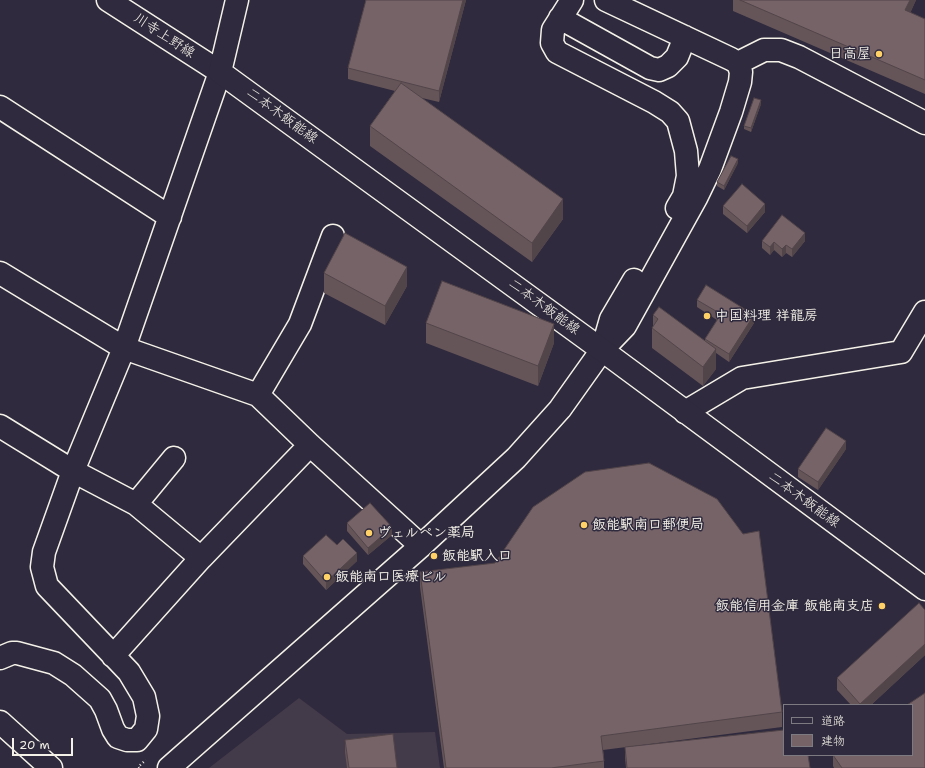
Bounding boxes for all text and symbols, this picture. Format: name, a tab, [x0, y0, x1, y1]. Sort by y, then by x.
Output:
street label: 川寺上野線	[130, 10, 198, 62]
place label: 日高屋	[829, 46, 871, 62]
marker: 日高屋	[874, 49, 884, 59]
street label: 二本木飯能線	[243, 85, 321, 147]
street label: 二本木飯能線	[505, 276, 583, 338]
place label: 中国料理 祥龍房	[715, 308, 818, 324]
marker: 中国料理 祥龍房	[702, 311, 712, 321]
street label: 二本木飯能線	[765, 469, 843, 531]
place label: 飯能駅南口郵便局	[592, 517, 704, 533]
marker: 飯能駅南口郵便局	[579, 520, 589, 530]
place label: ヴェルペン薬局	[377, 525, 475, 541]
marker: ヴェルペン薬局	[364, 528, 374, 538]
place label: 飯能駅入口	[442, 548, 512, 564]
marker: 飯能駅入口	[429, 551, 439, 561]
place label: 飯能南口医療ビル	[335, 569, 447, 585]
marker: 飯能南口医療ビル	[322, 572, 332, 582]
place label: 飯能信用金庫 飯能南支店	[715, 598, 874, 614]
marker: 飯能信用金庫 飯能南支店	[877, 601, 887, 611]
legend	[783, 704, 913, 756]
text: 道路	[821, 713, 845, 729]
scale bar	[14, 730, 75, 756]
text: 建物	[821, 733, 845, 749]
text: 20 m	[19, 737, 50, 753]

